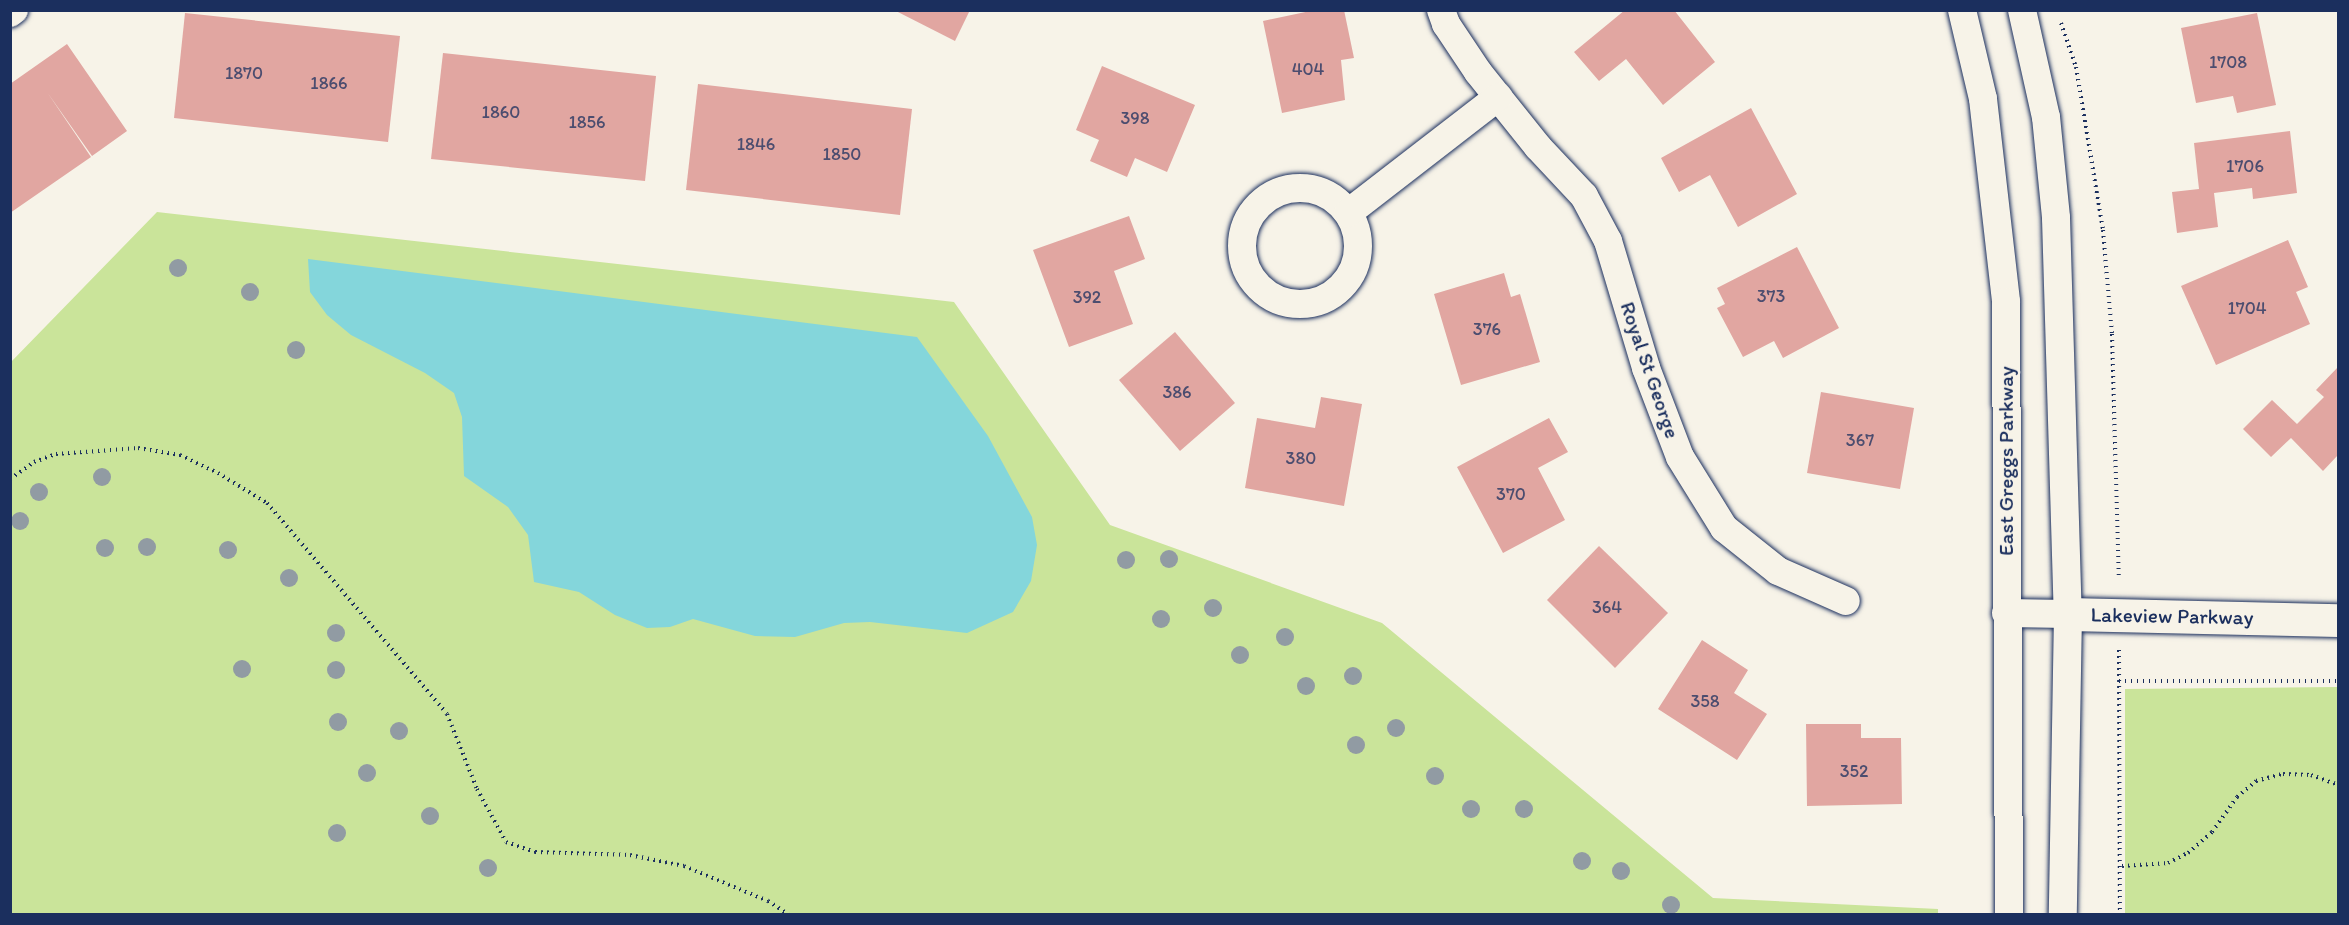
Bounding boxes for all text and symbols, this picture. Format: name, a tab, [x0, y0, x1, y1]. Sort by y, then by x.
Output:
house number: 1708	[2209, 51, 2247, 73]
house number: 404	[1292, 58, 1324, 80]
house number: 1870	[225, 62, 263, 84]
house number: 1866	[310, 72, 348, 94]
house number: 1860	[482, 101, 520, 123]
house number: 398	[1120, 107, 1150, 129]
house number: 1856	[568, 111, 606, 133]
house number: 1846	[737, 133, 775, 155]
house number: 1850	[823, 143, 861, 165]
house number: 1706	[2226, 155, 2264, 177]
house number: 373	[1757, 285, 1785, 307]
house number: 392	[1073, 286, 1101, 308]
house number: 1704	[2227, 297, 2267, 319]
street label: Royal St George	[1615, 298, 1685, 442]
house number: 376	[1473, 318, 1501, 340]
street label: East Greggs Parkway	[1993, 367, 2019, 555]
house number: 386	[1162, 381, 1192, 403]
house number: 367	[1846, 429, 1874, 451]
house number: 380	[1286, 447, 1316, 469]
house number: 370	[1496, 483, 1526, 505]
house number: 364	[1592, 596, 1622, 618]
street label: Lakeview Parkway	[2091, 602, 2253, 630]
house number: 358	[1690, 690, 1720, 712]
house number: 352	[1840, 760, 1868, 782]

